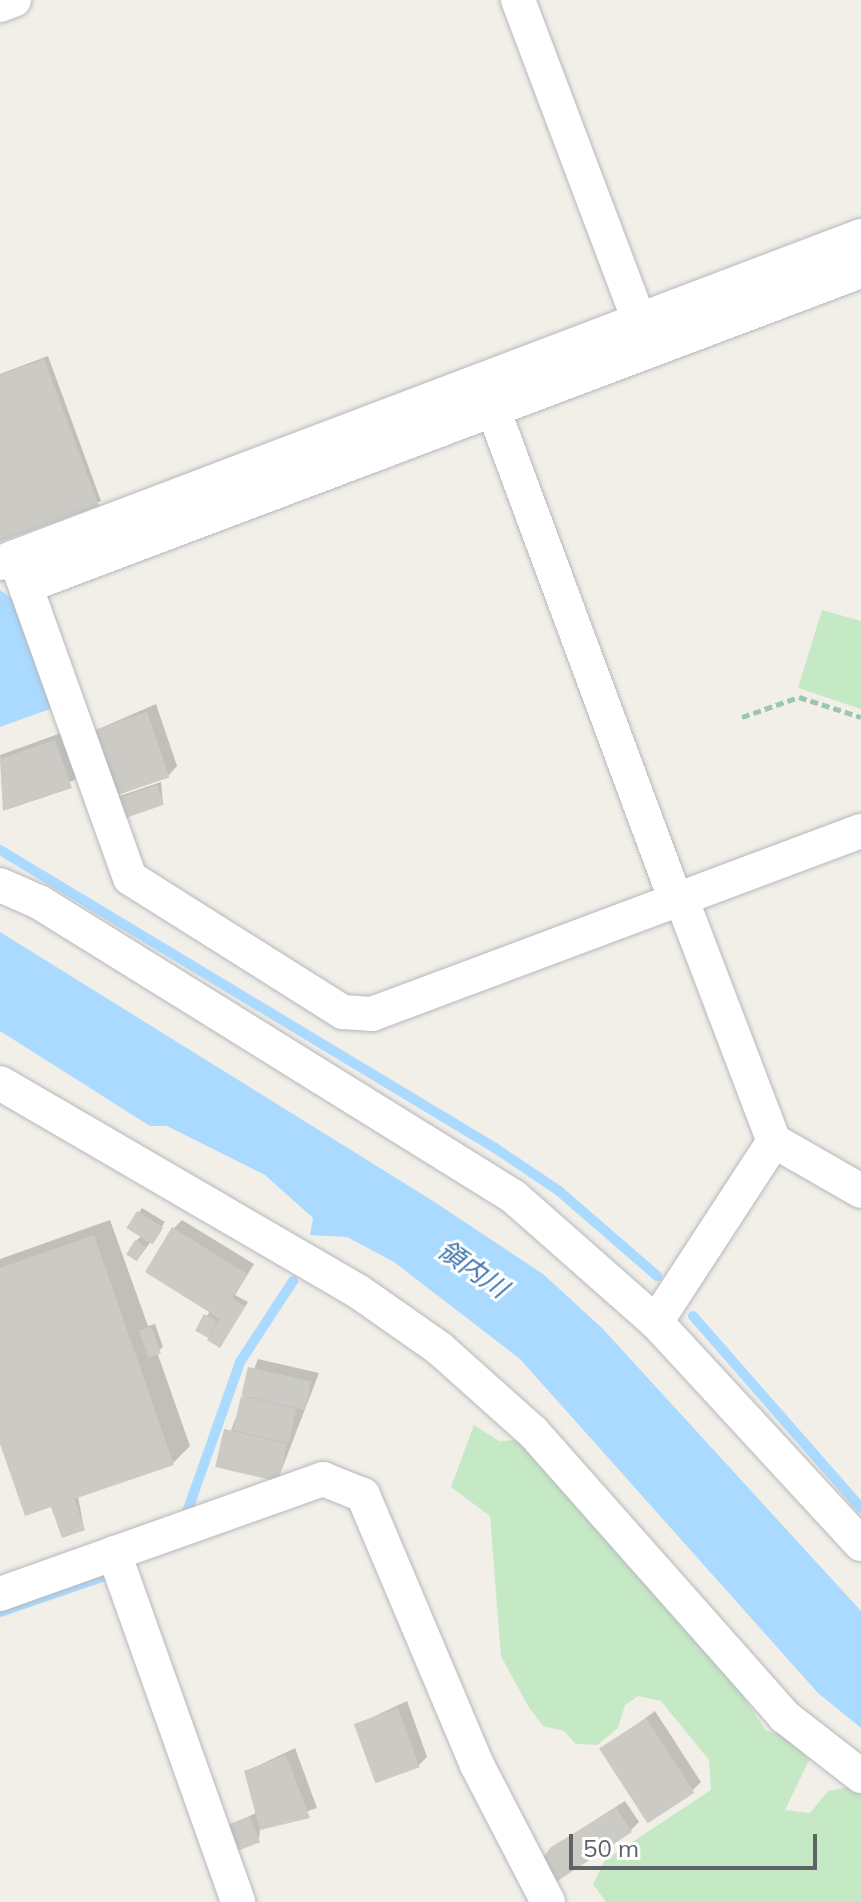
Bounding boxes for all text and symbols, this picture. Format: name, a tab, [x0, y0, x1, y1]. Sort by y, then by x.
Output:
water label: 領内川	[432, 1234, 514, 1304]
scale bar	[573, 1818, 821, 1868]
text: 50 m	[583, 1833, 639, 1863]

